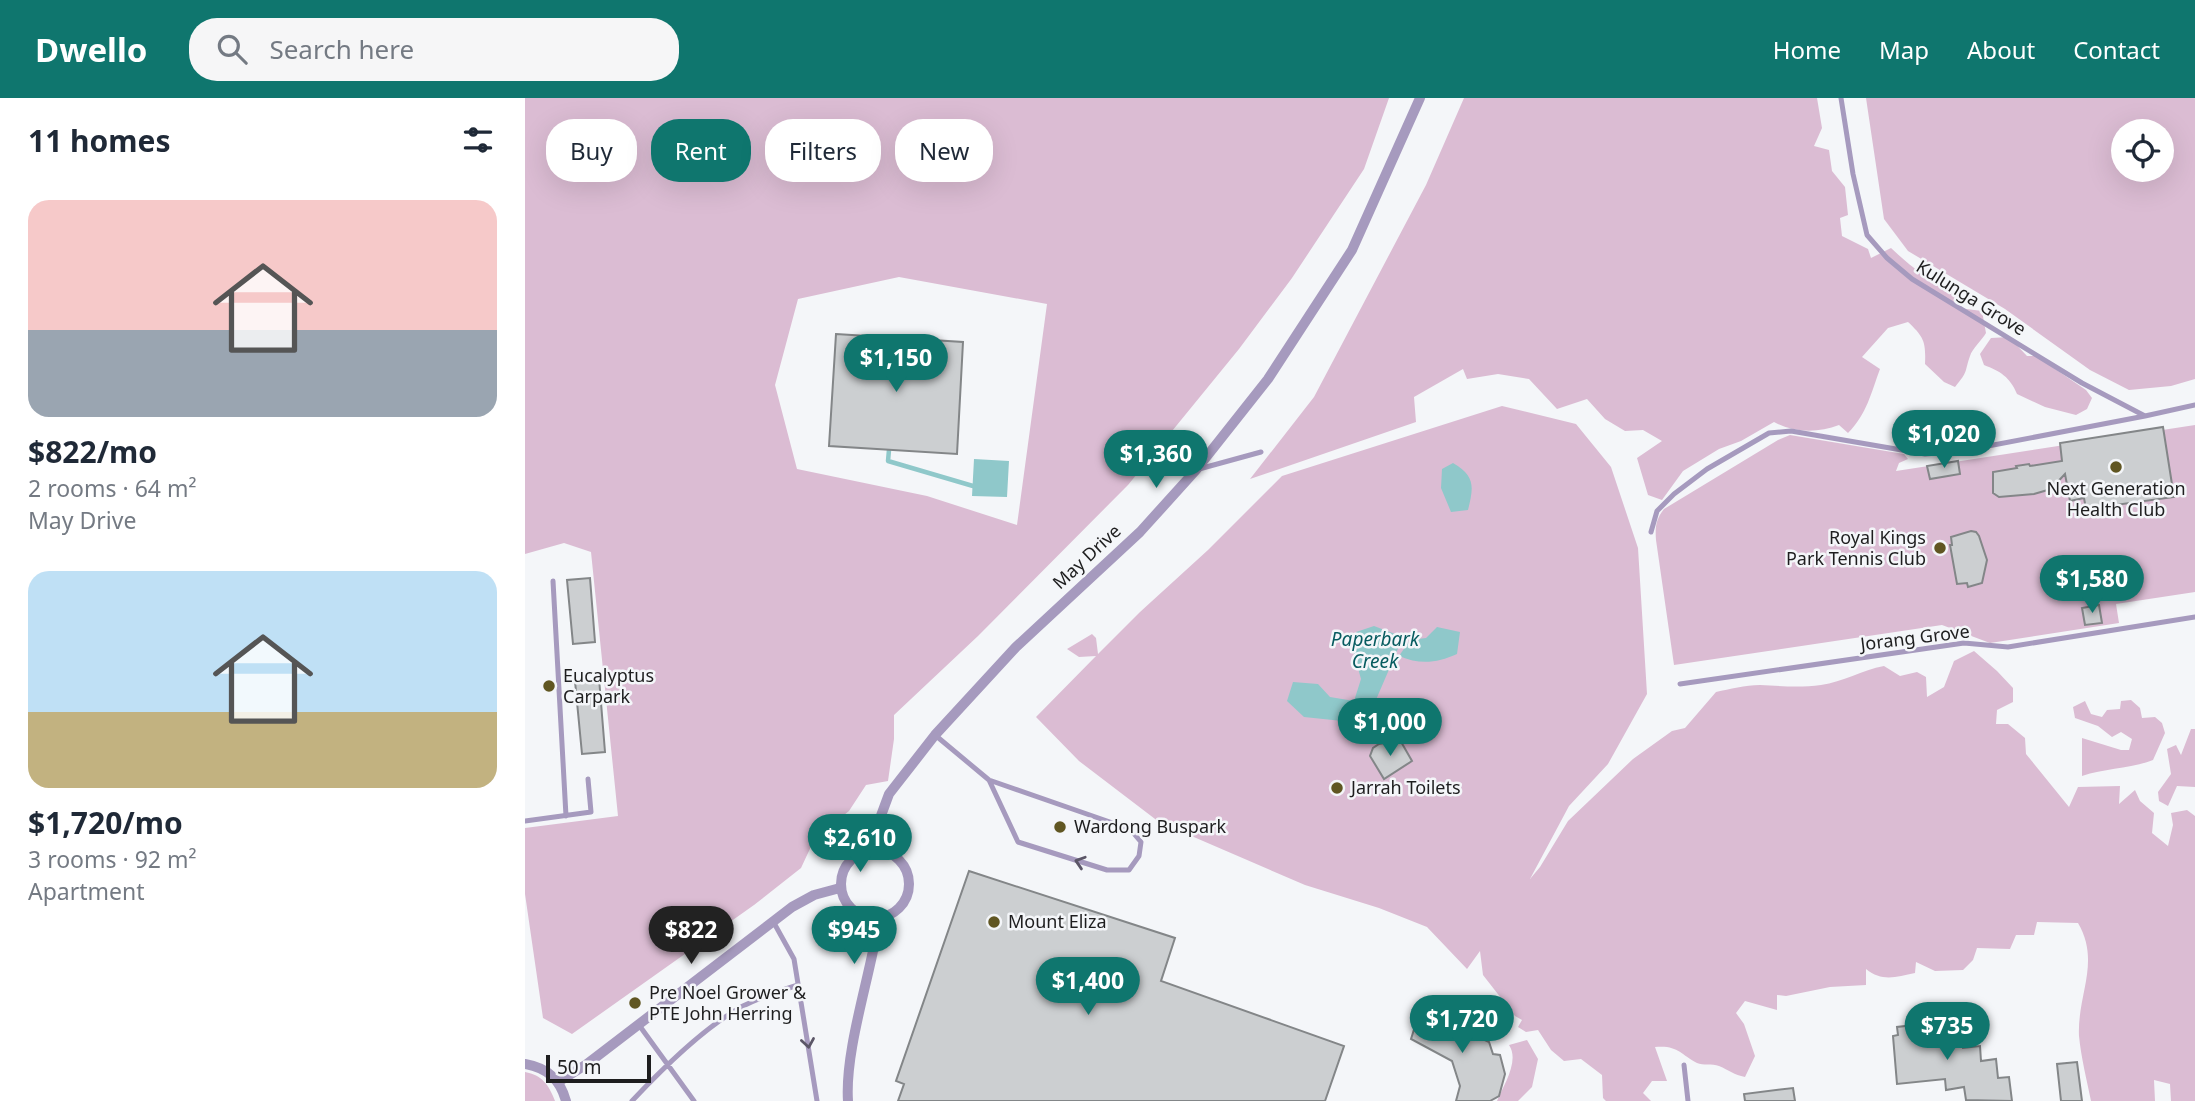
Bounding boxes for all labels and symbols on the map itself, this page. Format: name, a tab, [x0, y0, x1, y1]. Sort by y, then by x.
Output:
street label: Kulunga Grove	[1912, 254, 2031, 340]
pin: $1,150	[839, 334, 953, 394]
pin: $1,020	[1887, 410, 2001, 470]
pin: $1,360	[1099, 430, 1213, 490]
marker: Next Generation Health Club	[2108, 459, 2124, 475]
place label: Next Generation Health Club	[2046, 476, 2186, 521]
street label: May Drive	[1047, 519, 1126, 594]
place label: Royal Kings Park Tennis Club	[1786, 525, 1926, 570]
marker: Royal Kings Park Tennis Club	[1932, 540, 1948, 556]
pin: $1,580	[2035, 556, 2149, 615]
street label: Jorang Grove	[1857, 618, 1971, 656]
water label: Paperbark Creek	[1331, 626, 1420, 674]
place label: Eucalyptus Carpark	[563, 663, 654, 708]
marker: Eucalyptus Carpark	[541, 678, 557, 694]
pin: $1,000	[1333, 698, 1447, 758]
place label: Jarrah Toilets	[1349, 775, 1461, 799]
marker: Jarrah Toilets	[1329, 780, 1345, 796]
pin: $2,610	[803, 814, 917, 874]
place label: Wardong Buspark	[1074, 814, 1226, 838]
marker: Wardong Buspark	[1052, 819, 1068, 835]
one-way arrow	[1074, 855, 1086, 870]
pin: $822	[650, 906, 732, 966]
pin: $945	[813, 906, 895, 966]
place label: Mount Eliza	[1008, 909, 1107, 933]
marker: Mount Eliza	[986, 914, 1002, 930]
pin: $1,400	[1031, 958, 1145, 1017]
place label: Pre Noel Grower & PTE John Herring	[649, 980, 807, 1025]
marker: Pre Noel Grower & PTE John Herring	[627, 995, 643, 1011]
pin: $1,720	[1405, 996, 1519, 1055]
pin: $735	[1906, 1002, 1988, 1062]
one-way arrow	[800, 1037, 815, 1049]
scale bar	[546, 1052, 651, 1084]

